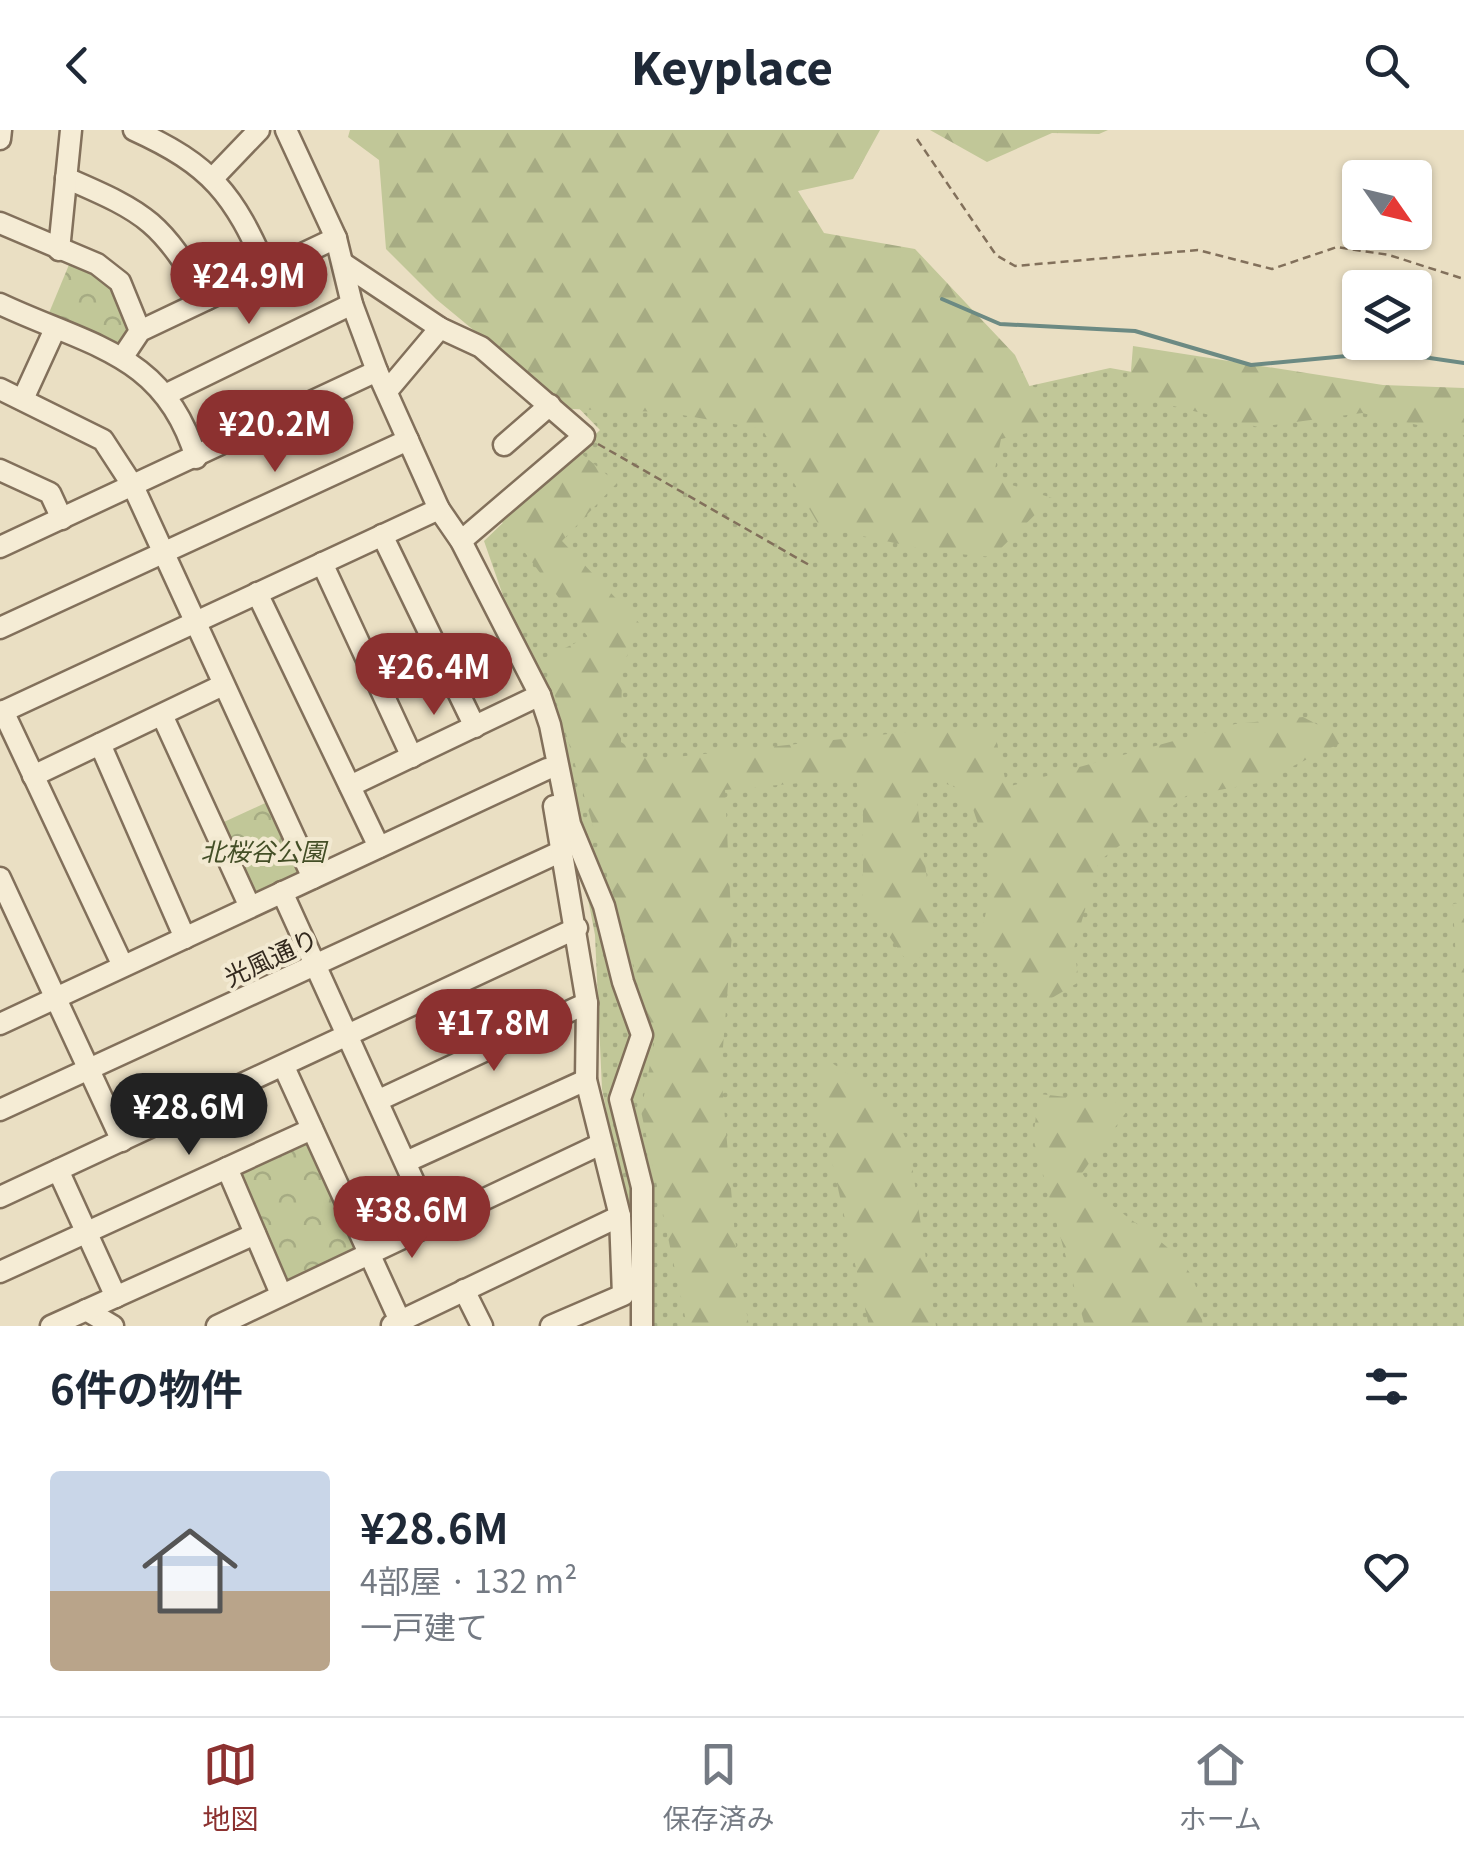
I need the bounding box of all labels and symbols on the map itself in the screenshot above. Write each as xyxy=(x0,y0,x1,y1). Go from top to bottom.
north arrow xyxy=(1342,160,1432,250)
pin: ¥24.9M xyxy=(168,242,330,327)
pin: ¥20.2M xyxy=(194,390,356,475)
pin: ¥26.4M xyxy=(353,633,515,718)
park label: 北桜谷公園 xyxy=(200,832,328,868)
street label: 光風通り xyxy=(217,919,323,994)
pin: ¥17.8M xyxy=(413,989,575,1074)
pin: ¥28.6M xyxy=(108,1073,270,1158)
pin: ¥38.6M xyxy=(331,1176,493,1261)

